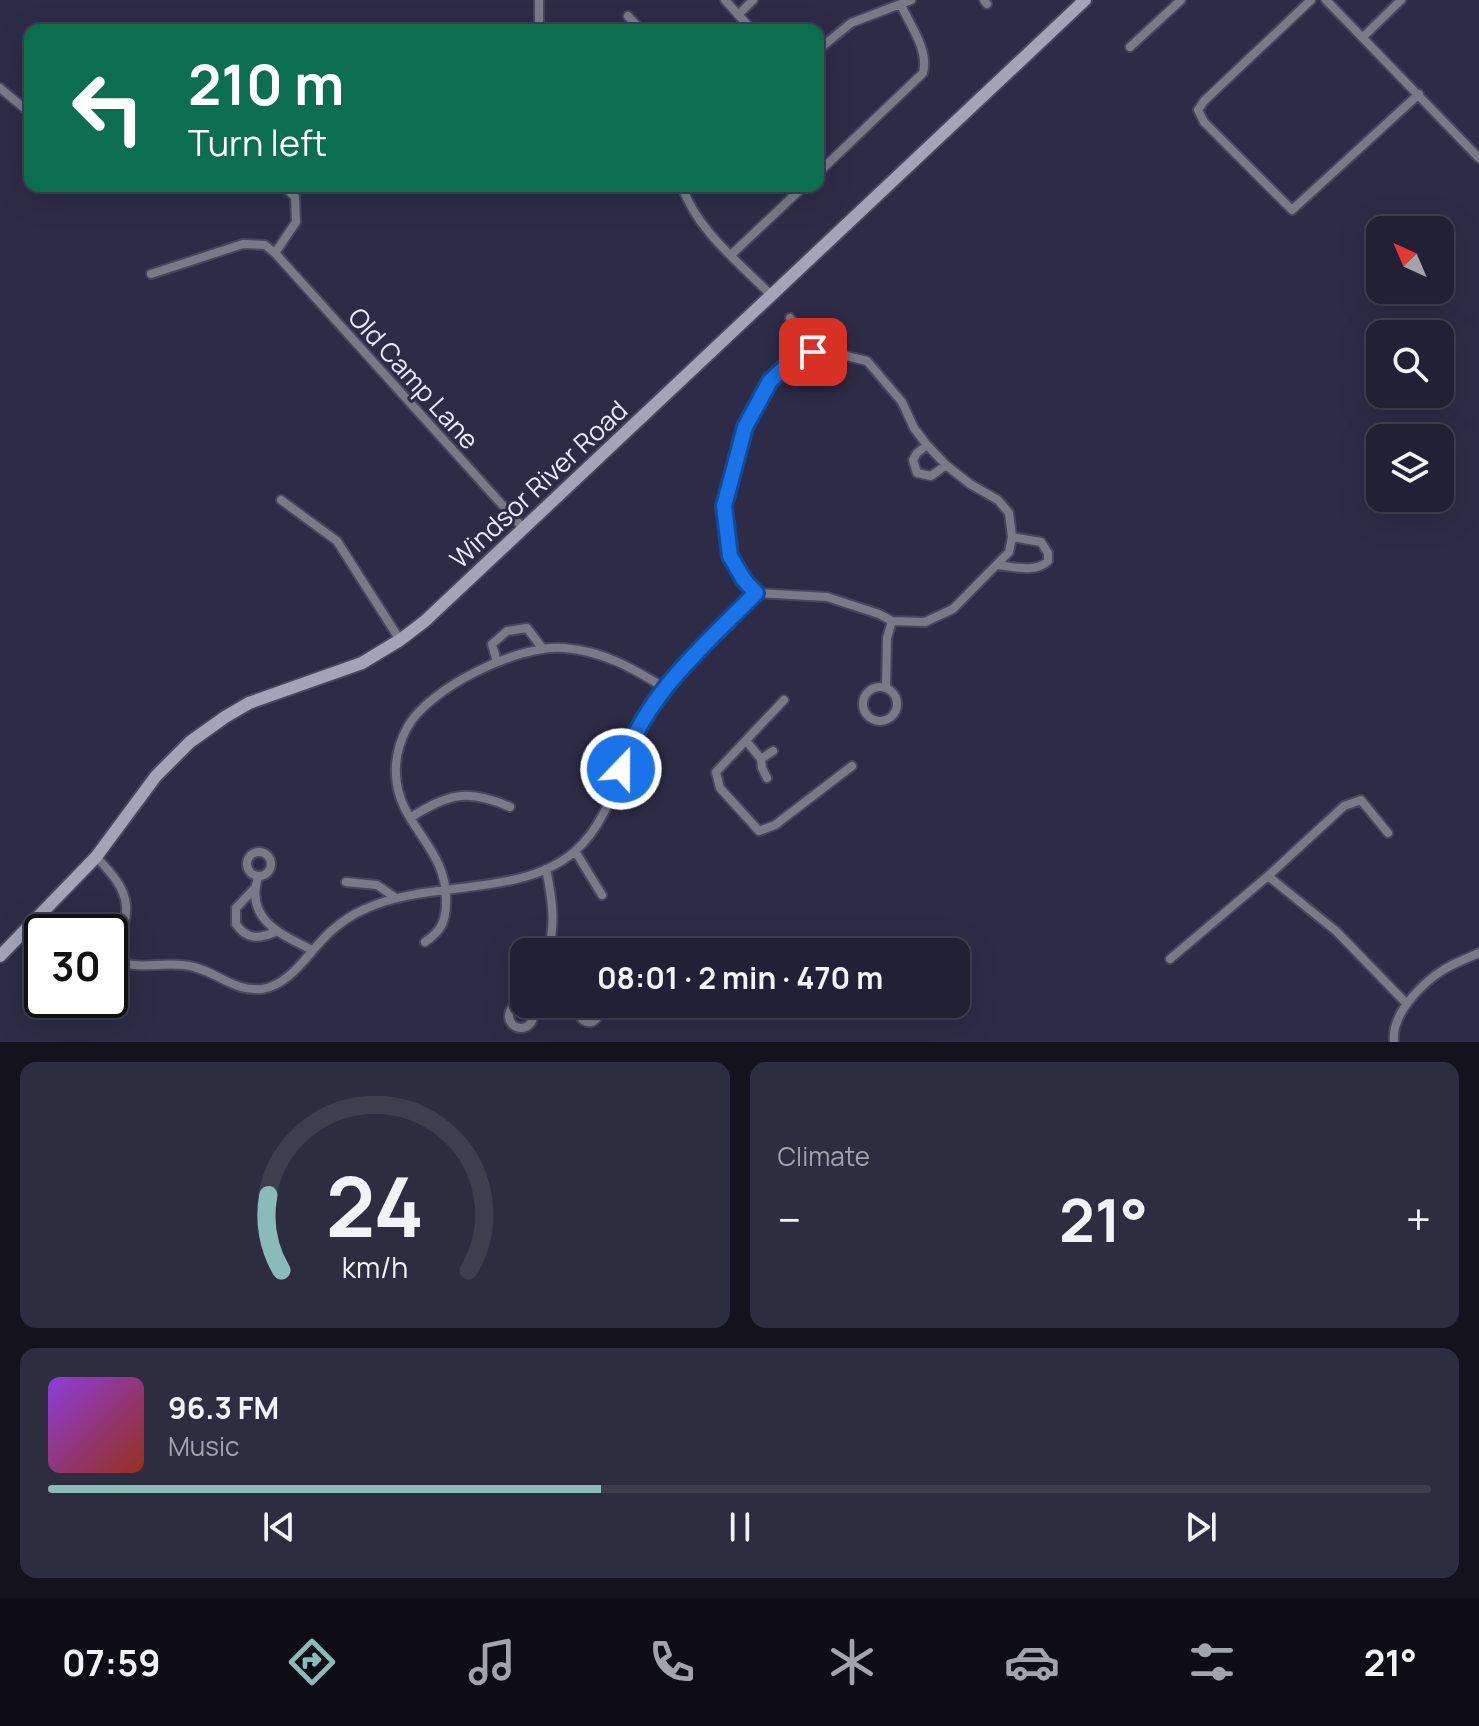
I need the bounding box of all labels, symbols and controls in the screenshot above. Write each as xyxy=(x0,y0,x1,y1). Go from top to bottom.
text: 210 m xyxy=(188,45,344,122)
icon: left xyxy=(56,56,160,160)
text: Turn left xyxy=(188,118,327,167)
north arrow xyxy=(1366,216,1454,304)
map controls xyxy=(1366,216,1454,512)
street label: Old Camp Lane xyxy=(341,299,487,457)
pin xyxy=(779,318,847,386)
button: search xyxy=(1366,320,1454,408)
icon: arrive xyxy=(791,330,835,374)
street label: Windsor River Road xyxy=(441,392,635,576)
button: layers xyxy=(1366,424,1454,512)
position arrow xyxy=(579,727,663,811)
speed limit sign: 30 xyxy=(24,914,128,1018)
text: 08:01 · 2 min · 470 m xyxy=(597,957,883,998)
text: Climate xyxy=(778,1138,870,1174)
text: 24 xyxy=(326,1148,424,1262)
text: 21° xyxy=(1059,1178,1148,1260)
text: − xyxy=(778,1189,801,1249)
text: + xyxy=(1406,1189,1431,1249)
text: km/h xyxy=(342,1248,408,1287)
text: 96.3 FM xyxy=(168,1387,279,1428)
text: Music xyxy=(168,1428,239,1464)
icon: previous xyxy=(257,1505,301,1549)
icon: pause xyxy=(718,1505,762,1549)
icon: next xyxy=(1179,1505,1223,1549)
icon: directions xyxy=(284,1634,340,1690)
icon: music xyxy=(464,1634,520,1690)
icon: phone xyxy=(644,1634,700,1690)
icon: climate xyxy=(824,1634,880,1690)
icon: car xyxy=(1004,1634,1060,1690)
icon: filters xyxy=(1184,1634,1240,1690)
text: 07:59 xyxy=(62,1638,161,1687)
text: 21° xyxy=(1364,1638,1417,1687)

